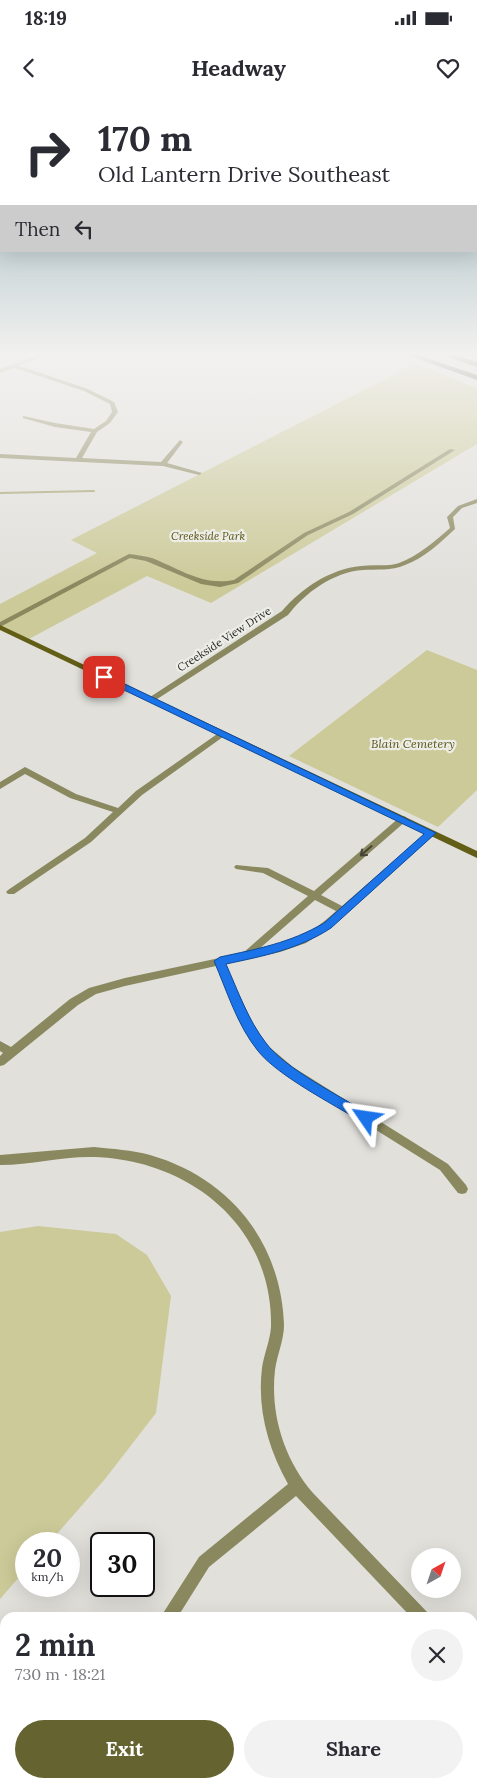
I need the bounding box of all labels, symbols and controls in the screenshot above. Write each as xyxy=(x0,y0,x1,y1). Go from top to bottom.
text: 18:19 xyxy=(25,6,67,30)
icon: back xyxy=(15,54,43,82)
text: Headway xyxy=(191,54,286,82)
icon: heart xyxy=(434,54,462,82)
text: 170 m xyxy=(98,116,192,161)
icon: right xyxy=(15,120,80,185)
text: Old Lantern Drive Southeast xyxy=(98,160,390,188)
icon: left xyxy=(70,215,98,243)
text: Then xyxy=(15,217,60,241)
park label: Creekside Park xyxy=(171,529,245,543)
street label: Creekside View Drive xyxy=(174,603,274,675)
pin xyxy=(83,656,125,698)
icon: arrive xyxy=(90,663,118,691)
park label: Blain Cemetery xyxy=(371,736,455,751)
one-way arrow xyxy=(360,845,373,856)
position arrow xyxy=(339,1091,391,1143)
speed limit sign: 30 xyxy=(90,1532,155,1597)
text: 20 xyxy=(33,1542,62,1574)
north arrow xyxy=(411,1548,461,1598)
map controls xyxy=(411,1548,461,1598)
text: km/h xyxy=(31,1569,64,1584)
text: 2 min xyxy=(15,1626,95,1664)
button: close xyxy=(411,1629,463,1681)
text: 730 m · 18:21 xyxy=(15,1664,105,1684)
button: Exit xyxy=(15,1720,234,1778)
button: Share xyxy=(244,1720,463,1778)

